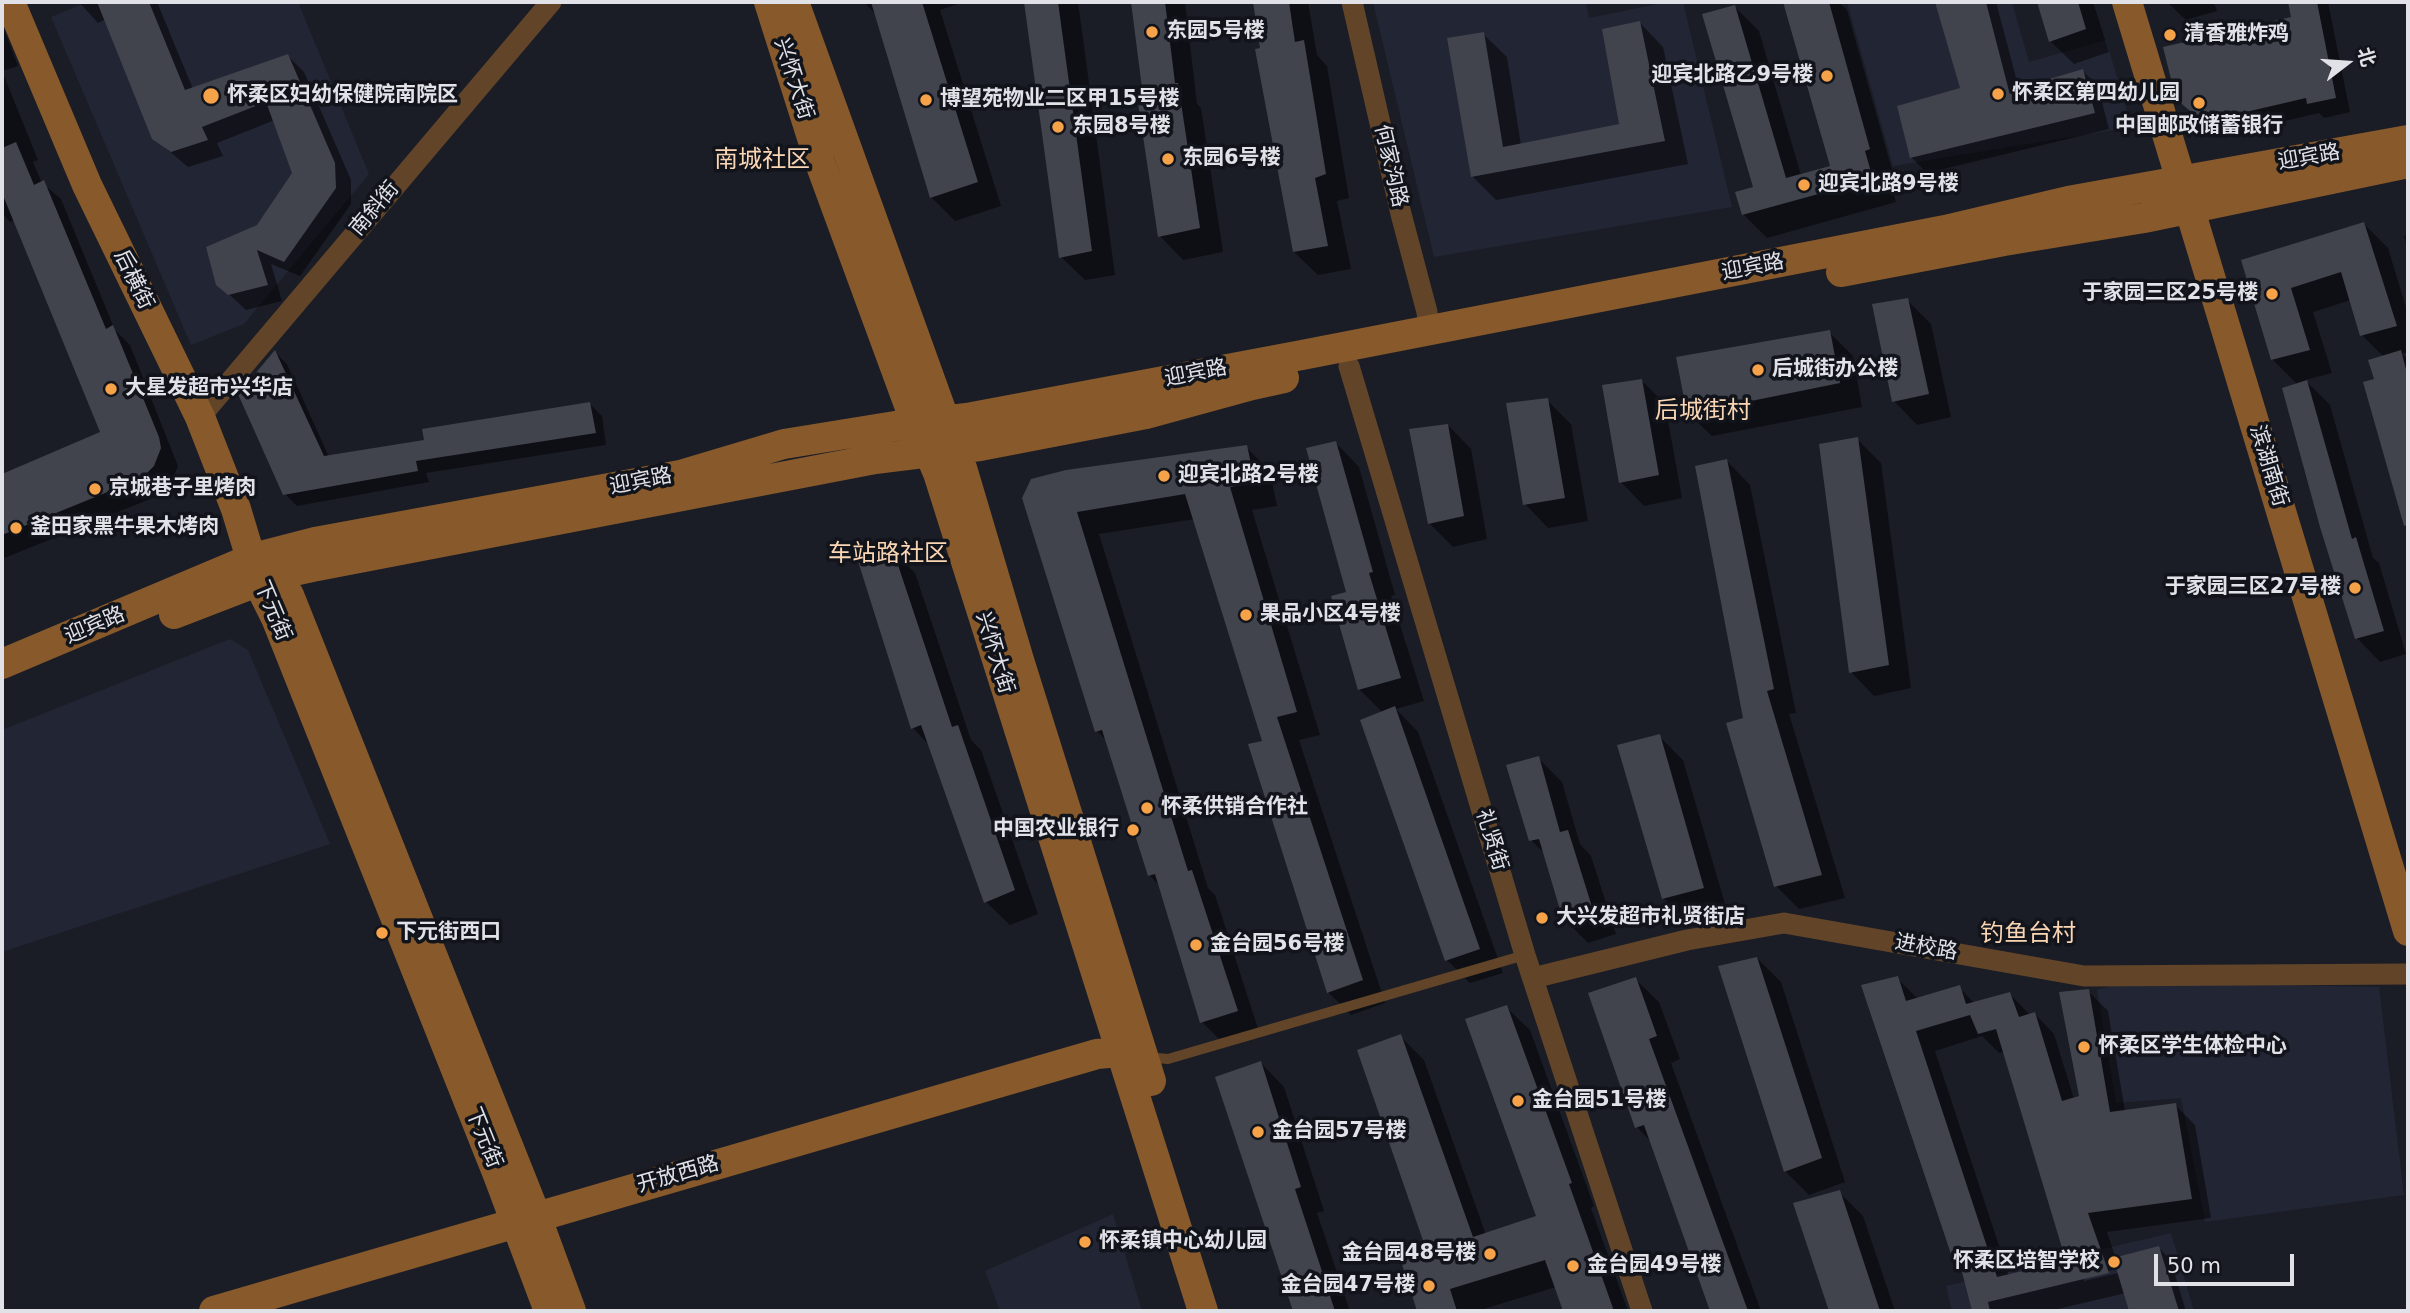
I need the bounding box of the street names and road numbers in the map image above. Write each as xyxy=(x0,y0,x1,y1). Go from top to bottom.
street label: 兴怀大街 xyxy=(768,35,818,123)
street label: 何家沟路 xyxy=(1368,122,1412,210)
street label: 迎宾路 xyxy=(2276,140,2342,176)
street label: 南斜街 xyxy=(345,177,405,241)
street label: 后横街 xyxy=(108,246,158,314)
street label: 迎宾路 xyxy=(1720,250,1786,286)
street label: 迎宾路 xyxy=(1163,356,1229,392)
street label: 滨湖南街 xyxy=(2244,422,2292,510)
street label: 迎宾路 xyxy=(608,464,674,500)
street label: 下元街 xyxy=(248,577,296,645)
street label: 迎宾路 xyxy=(61,602,129,650)
street label: 兴怀大街 xyxy=(970,609,1018,697)
street label: 礼贤街 xyxy=(1470,806,1512,874)
street label: 进校路 xyxy=(1893,930,1959,966)
street label: 下元街 xyxy=(460,1104,506,1172)
street label: 开放西路 xyxy=(634,1151,722,1199)

